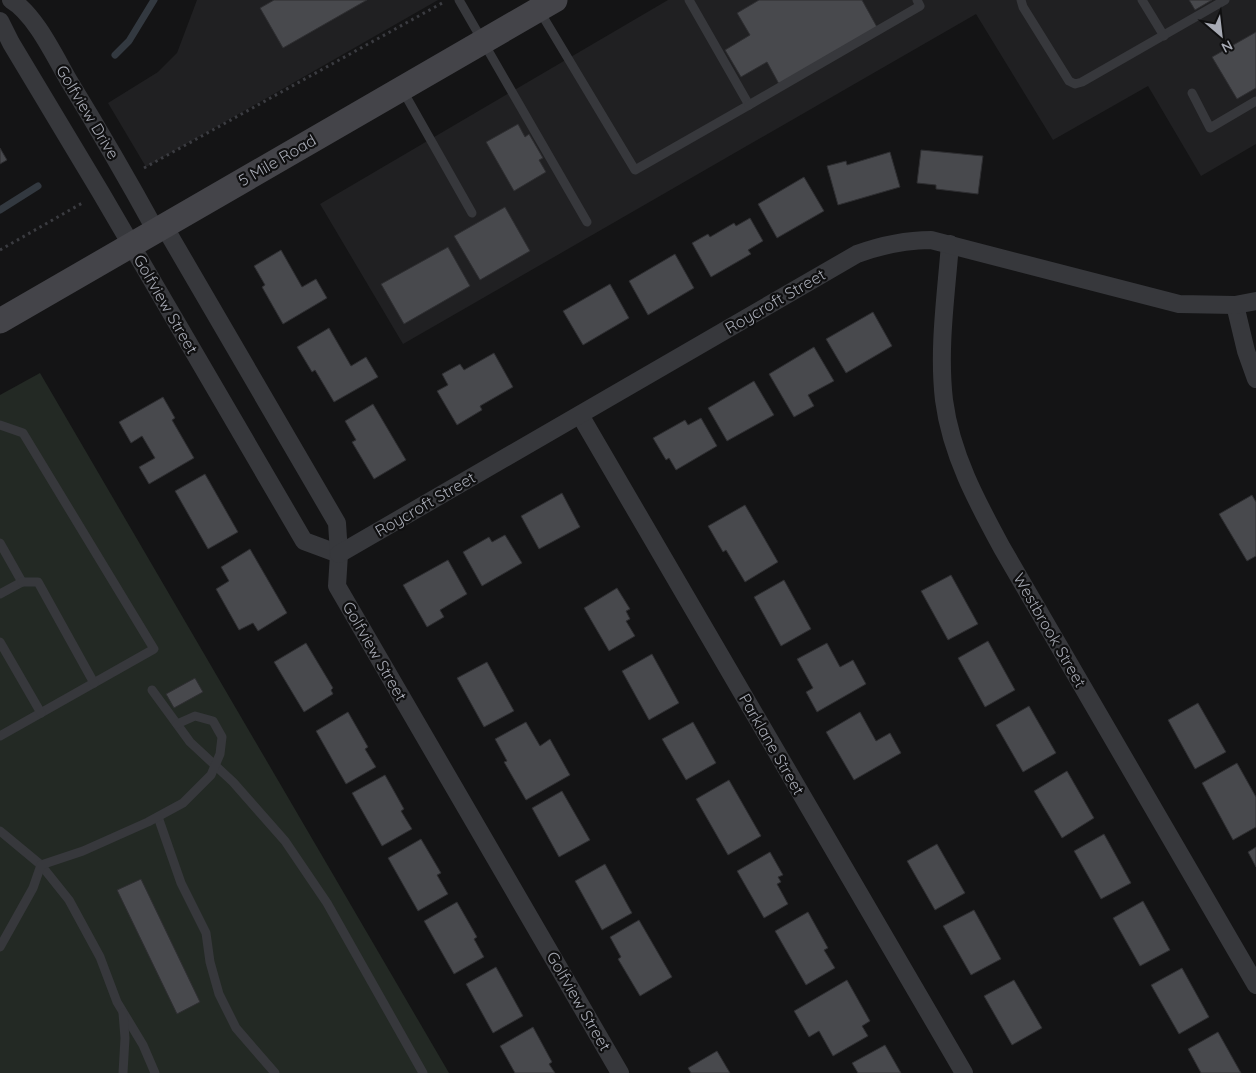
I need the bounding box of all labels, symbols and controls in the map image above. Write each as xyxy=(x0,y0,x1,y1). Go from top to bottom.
north arrow xyxy=(1196,10,1246,60)
text: N xyxy=(1218,36,1236,57)
street label: Golfview Drive xyxy=(52,61,124,163)
street label: 5 Mile Road xyxy=(235,130,319,190)
street label: Golfview Street xyxy=(129,251,203,357)
street label: Roycroft Street xyxy=(721,264,829,338)
street label: Roycroft Street xyxy=(371,467,479,541)
street label: Westbrook Street xyxy=(1009,569,1091,691)
street label: Golfview Street xyxy=(338,598,412,704)
street label: Parklane Street xyxy=(735,690,809,798)
street label: Golfview Street xyxy=(542,948,616,1054)

